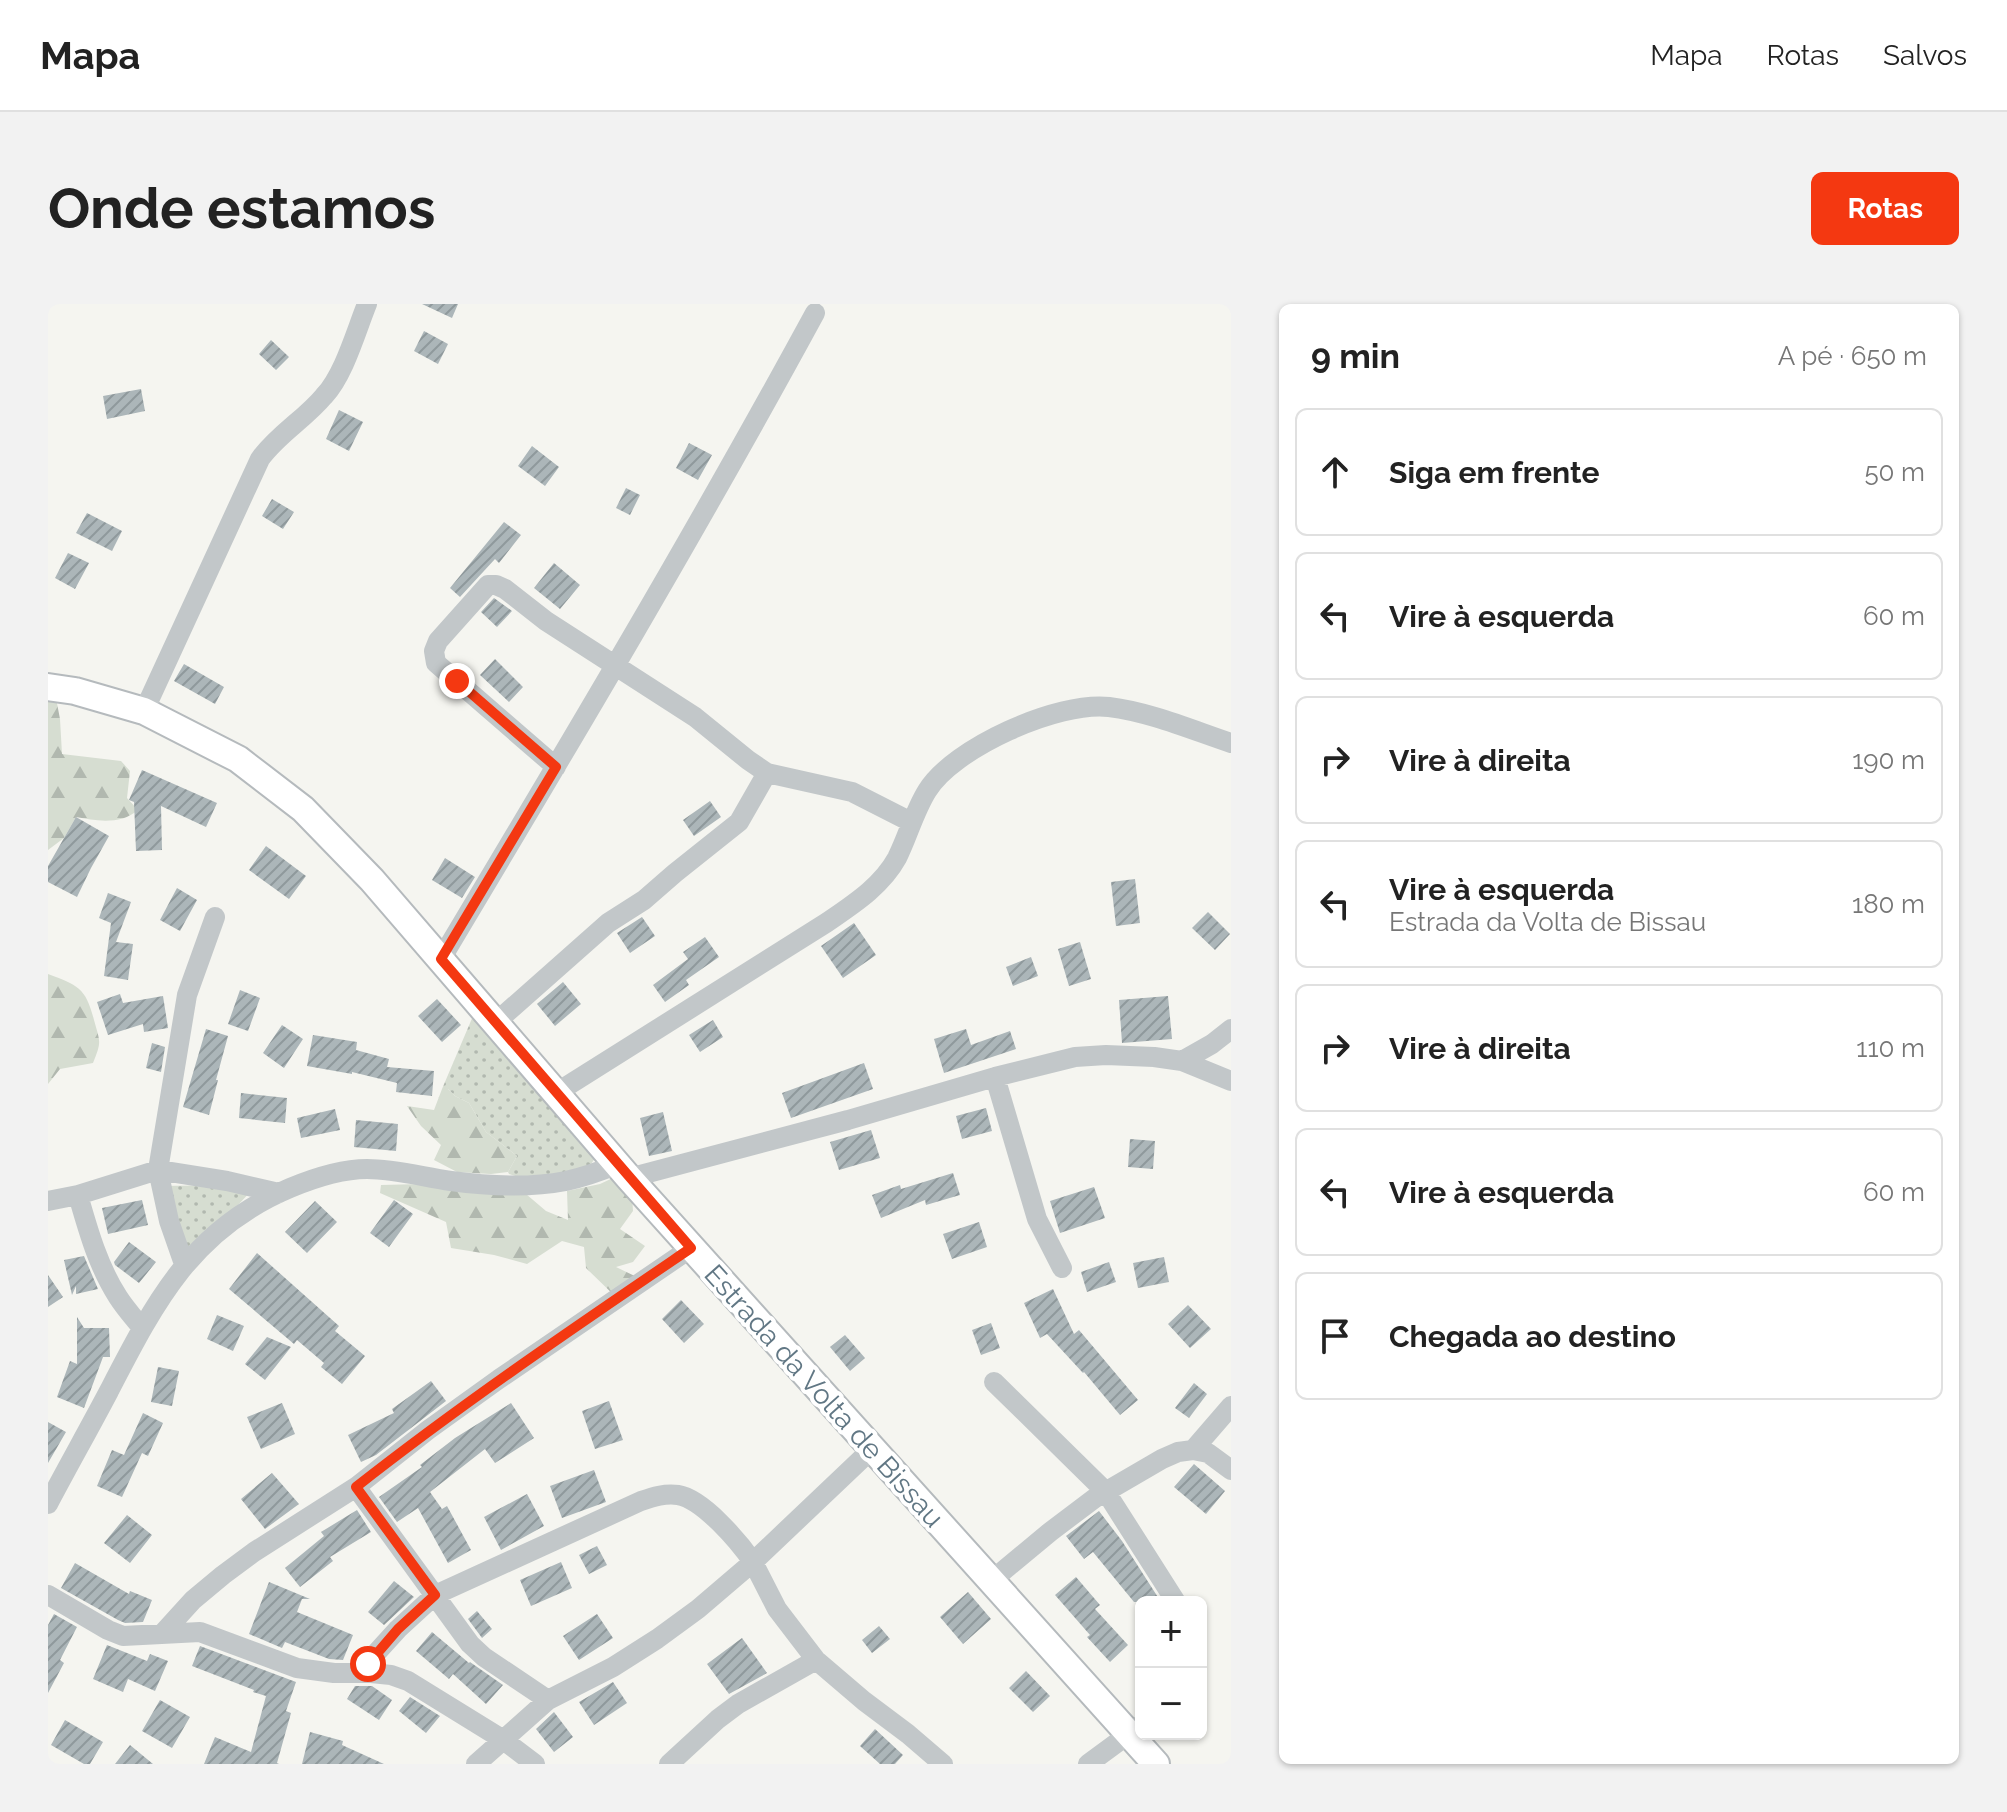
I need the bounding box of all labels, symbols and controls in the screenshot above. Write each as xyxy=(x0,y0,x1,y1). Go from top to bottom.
text: Mapa xyxy=(40,33,140,78)
text: Mapa xyxy=(1650,39,1723,72)
text: Rotas xyxy=(1767,39,1839,72)
text: Salvos xyxy=(1883,39,1967,72)
button: Rotas xyxy=(1811,172,1959,245)
text: Onde estamos xyxy=(48,175,435,241)
text: 9 min xyxy=(1311,336,1400,376)
text: A pé · 650 m xyxy=(1778,341,1927,371)
icon: ahead xyxy=(1313,450,1357,494)
text: Siga em frente xyxy=(1389,455,1599,490)
text: 50 m xyxy=(1864,457,1925,487)
icon: left xyxy=(1313,594,1357,638)
text: Vire à esquerda xyxy=(1389,599,1614,634)
text: 60 m xyxy=(1863,601,1925,631)
route end xyxy=(439,663,475,699)
icon: right xyxy=(1313,738,1357,782)
text: Vire à direita xyxy=(1389,743,1571,778)
text: 190 m xyxy=(1852,745,1925,775)
text: Vire à esquerda xyxy=(1389,872,1614,907)
icon: left xyxy=(1313,882,1357,926)
text: 180 m xyxy=(1852,889,1925,919)
text: Estrada da Volta de Bissau xyxy=(1389,907,1706,937)
icon: right xyxy=(1313,1026,1357,1070)
text: Vire à direita xyxy=(1389,1031,1571,1066)
text: 110 m xyxy=(1856,1033,1925,1063)
icon: left xyxy=(1313,1170,1357,1214)
text: Vire à esquerda xyxy=(1389,1175,1614,1210)
text: 60 m xyxy=(1863,1177,1925,1207)
street label: Estrada da Volta de Bissau xyxy=(697,1258,951,1534)
icon: arrive xyxy=(1313,1314,1357,1358)
text: Chegada ao destino xyxy=(1389,1319,1676,1354)
map controls xyxy=(1135,1596,1207,1740)
button: + xyxy=(1135,1596,1207,1668)
route start xyxy=(350,1646,386,1682)
button: − xyxy=(1135,1668,1207,1740)

